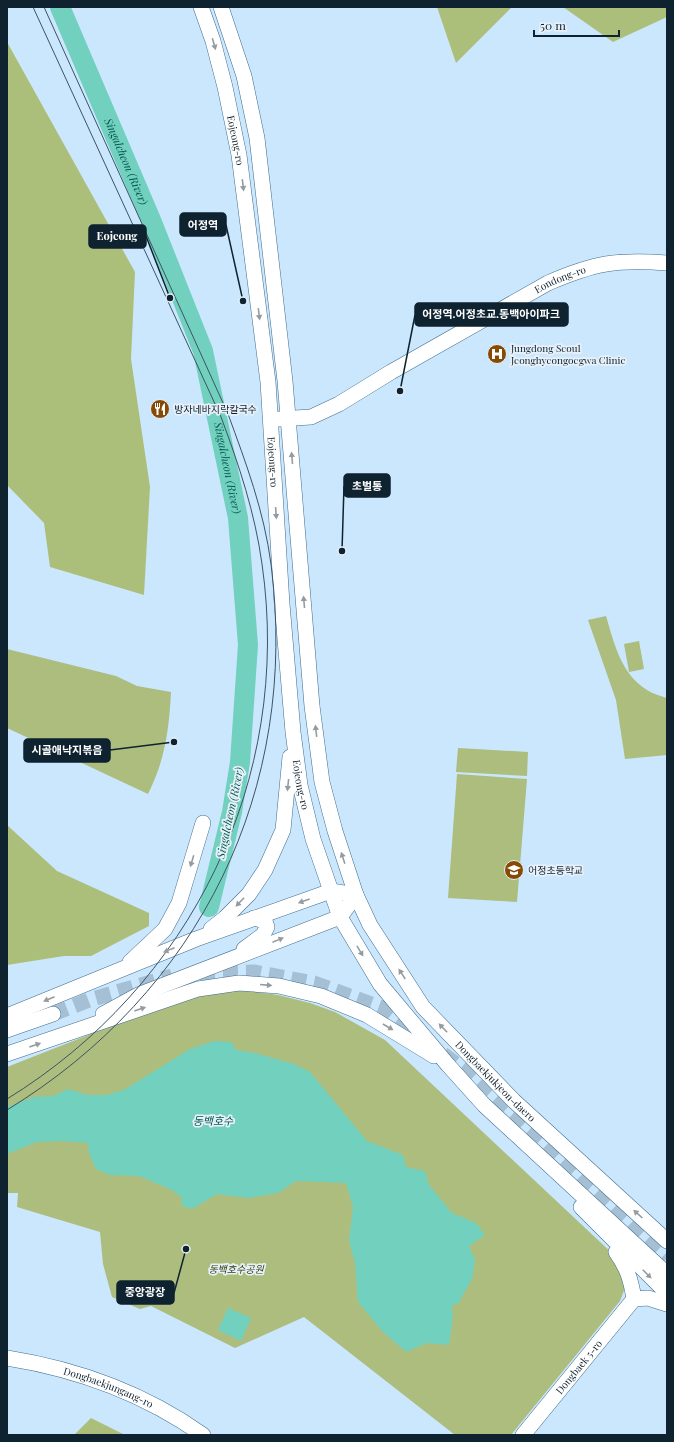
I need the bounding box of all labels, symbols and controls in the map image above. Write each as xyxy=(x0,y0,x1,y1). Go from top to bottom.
scale bar xyxy=(534,12,619,38)
text: 50 m xyxy=(540,17,566,33)
one-way arrow xyxy=(211,38,217,50)
street label: Eojeong-ro xyxy=(224,114,247,167)
water label: Singalcheon (River) xyxy=(101,115,152,207)
one-way arrow xyxy=(240,179,246,191)
callout: 어정역 xyxy=(180,213,226,236)
text: 어정역 xyxy=(188,217,218,232)
callout: Eojeong xyxy=(89,225,146,248)
text: Eojeong xyxy=(97,228,138,243)
street label: Eondong-ro xyxy=(532,262,588,296)
callout: 어정역.어정초교.동백아이파크 xyxy=(415,303,568,326)
text: 어정역.어정초교.동백아이파크 xyxy=(422,306,560,321)
one-way arrow xyxy=(256,308,262,320)
place label: Jungdong Seoul Jeonghyeongoegwa Clinic xyxy=(510,341,625,367)
hospital icon: Jungdong Seoul Jeonghyeongoegwa Clinic xyxy=(486,343,508,365)
restaurant icon: 방자네바지락칼국수 xyxy=(149,398,171,420)
place label: 방자네바지락칼국수 xyxy=(174,402,257,416)
water label: Singalcheon (River) xyxy=(211,420,245,515)
street label: Eojeong-ro xyxy=(264,436,282,488)
one-way arrow xyxy=(288,452,295,464)
callout: 초벌통 xyxy=(344,474,390,497)
text: 초벌통 xyxy=(352,478,382,493)
one-way arrow xyxy=(272,507,279,519)
one-way arrow xyxy=(300,596,307,608)
one-way arrow xyxy=(312,725,319,737)
callout: 시골애낙지볶음 xyxy=(24,739,110,762)
text: 시골애낙지볶음 xyxy=(32,742,102,757)
street label: Eojeong-ro xyxy=(290,759,313,811)
water label: Singalcheon (River) xyxy=(212,766,247,861)
one-way arrow xyxy=(284,779,291,791)
one-way arrow xyxy=(340,851,346,863)
one-way arrow xyxy=(189,855,195,867)
school or university icon: 어정초등학교 xyxy=(503,859,525,881)
place label: 어정초등학교 xyxy=(528,863,583,877)
one-way arrow xyxy=(236,897,245,907)
one-way arrow xyxy=(298,898,310,904)
one-way arrow xyxy=(273,937,285,943)
one-way arrow xyxy=(356,945,363,957)
one-way arrow xyxy=(164,947,175,953)
one-way arrow xyxy=(398,968,405,980)
one-way arrow xyxy=(260,982,272,988)
one-way arrow xyxy=(42,997,54,1003)
one-way arrow xyxy=(135,1005,147,1011)
one-way arrow xyxy=(438,1023,448,1033)
one-way arrow xyxy=(382,1024,394,1031)
street label: Dongbaekjukjeon-daero xyxy=(452,1038,539,1125)
one-way arrow xyxy=(30,1042,42,1048)
water label: 동백호수 xyxy=(193,1113,234,1128)
one-way arrow xyxy=(633,1210,643,1219)
park label: 동백호수공원 xyxy=(208,1262,264,1276)
one-way arrow xyxy=(642,1269,652,1279)
callout: 중앙광장 xyxy=(117,1281,174,1304)
text: 중앙광장 xyxy=(125,1284,165,1299)
street label: Dongbaek 5-ro xyxy=(552,1336,605,1397)
street label: Dongbaekjungang-ro xyxy=(62,1364,156,1411)

